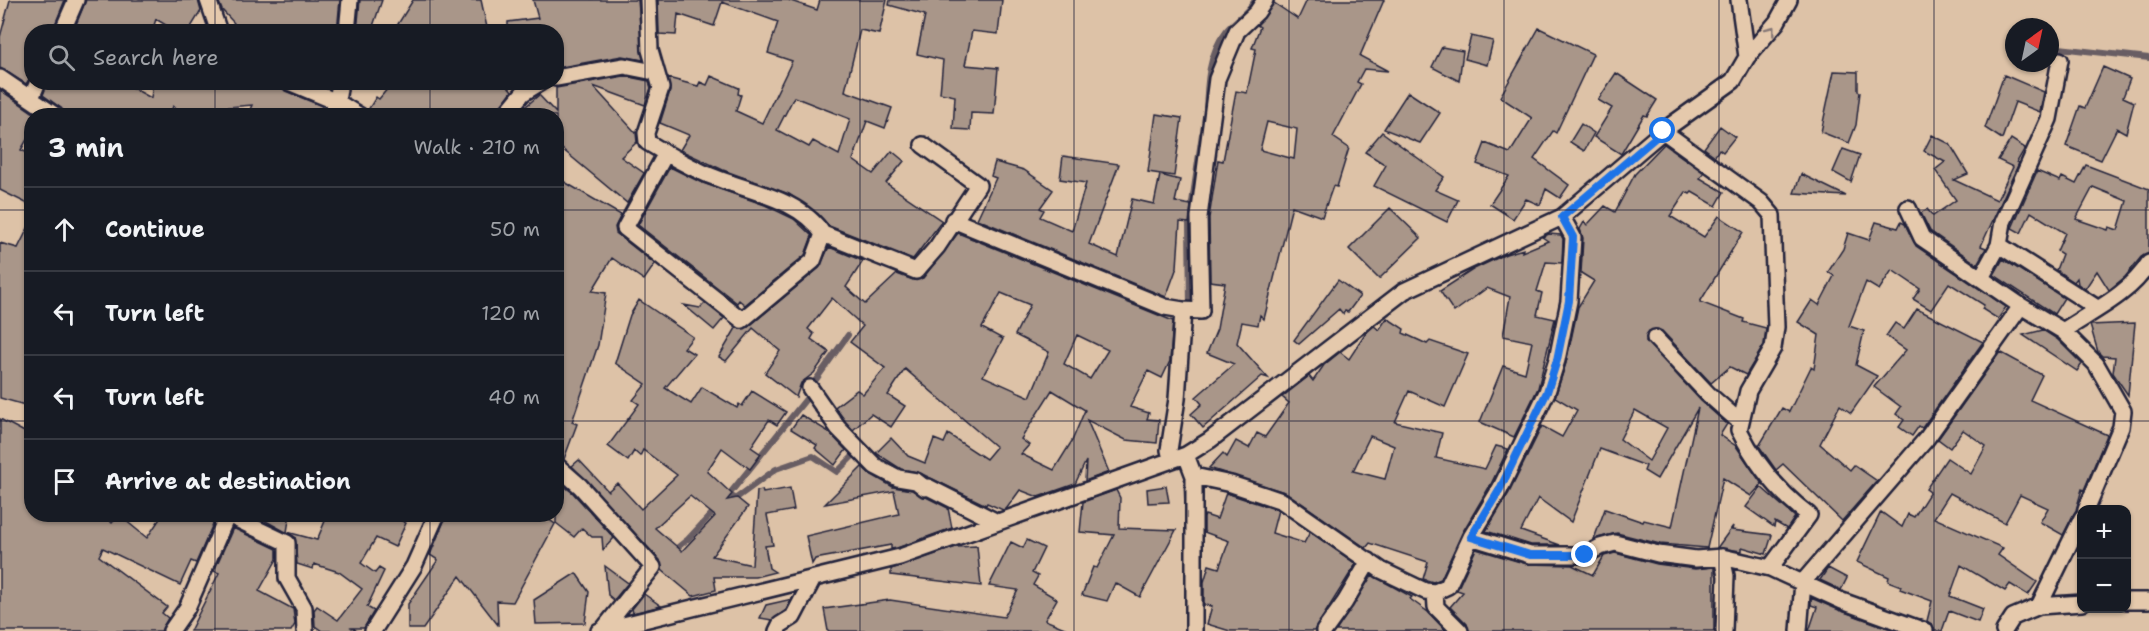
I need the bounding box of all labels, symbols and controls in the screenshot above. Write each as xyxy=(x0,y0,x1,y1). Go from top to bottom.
north arrow xyxy=(2005,18,2059,72)
search box xyxy=(24,24,564,90)
one-way arrow xyxy=(1764,26,1775,37)
icon: search xyxy=(45,41,78,74)
text: Search here xyxy=(93,43,219,72)
route start xyxy=(1649,117,1675,143)
text: 3 min xyxy=(48,130,124,165)
text: Walk · 210 m xyxy=(414,134,540,160)
icon: ahead xyxy=(48,213,81,246)
text: Continue xyxy=(105,215,205,244)
text: 50 m xyxy=(490,216,540,242)
icon: left xyxy=(48,297,81,330)
text: Turn left xyxy=(105,299,204,328)
text: 120 m xyxy=(481,300,540,326)
icon: left xyxy=(48,381,81,414)
text: Turn left xyxy=(105,383,204,412)
text: 40 m xyxy=(488,384,540,410)
icon: arrive xyxy=(48,465,81,498)
text: Arrive at destination xyxy=(105,467,351,496)
map controls xyxy=(2077,505,2131,613)
button: + xyxy=(2077,505,2131,559)
route end xyxy=(1571,541,1597,567)
button: − xyxy=(2077,559,2131,613)

